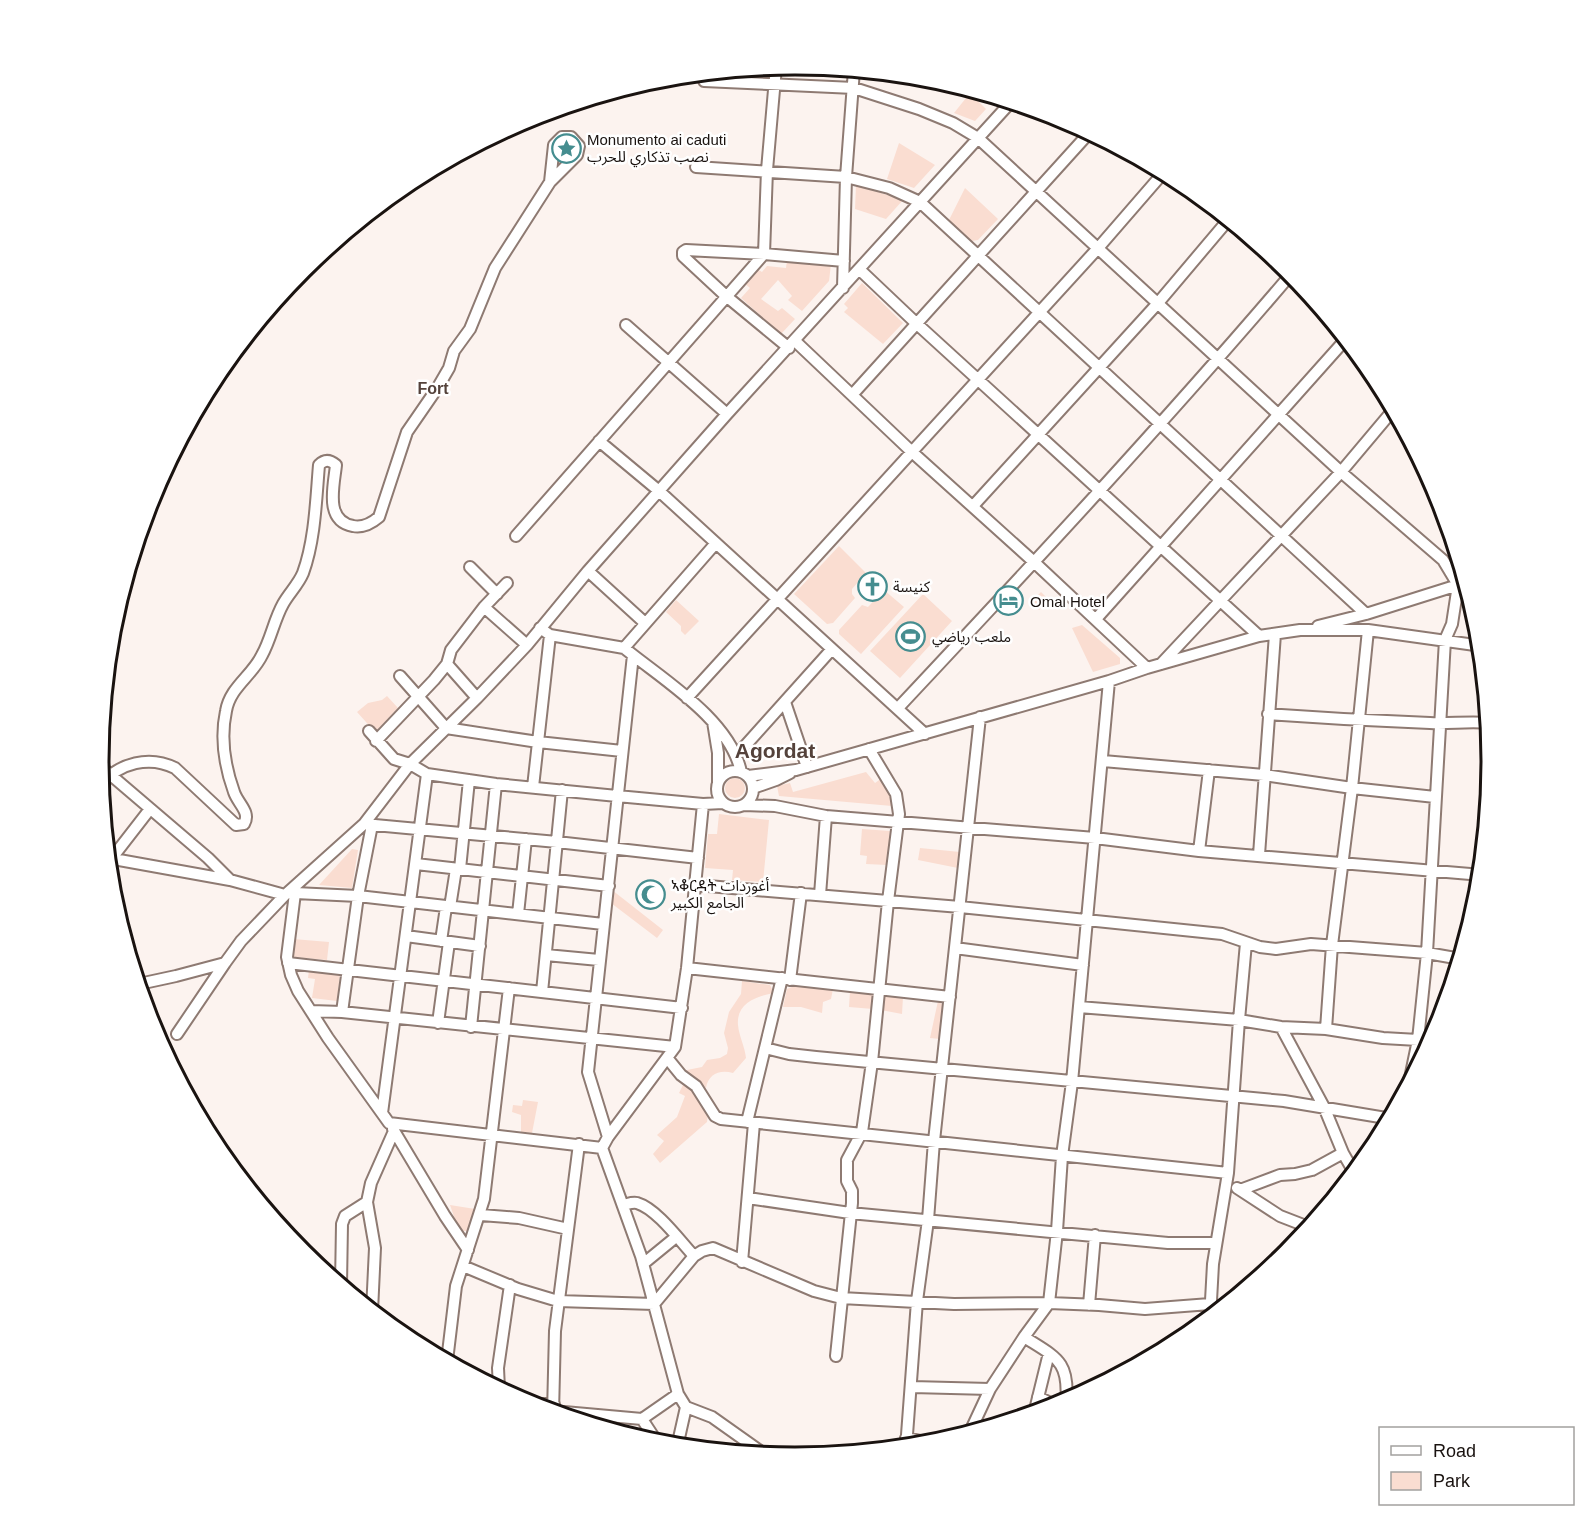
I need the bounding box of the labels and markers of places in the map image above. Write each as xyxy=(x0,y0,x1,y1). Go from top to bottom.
place label: Monumento ai caduti نصب تذكاري للحرب xyxy=(587,131,726,168)
place icon: Monumento ai caduti نصب تذكاري للحرب xyxy=(550,132,582,164)
church icon: كنيسة xyxy=(856,570,888,602)
place label: كنيسة xyxy=(893,578,931,595)
hotel icon: Omal Hotel xyxy=(993,585,1025,617)
place label: Omal Hotel xyxy=(1030,593,1105,610)
sports icon: ملعب رياضي xyxy=(895,620,927,652)
place label: ملعب رياضي xyxy=(932,628,1011,648)
place label: ኣቆርዳት أغوردات الجامع الكبير xyxy=(670,877,770,915)
mosque icon: ኣቆርዳት أغوردات الجامع الكبير xyxy=(634,878,666,910)

